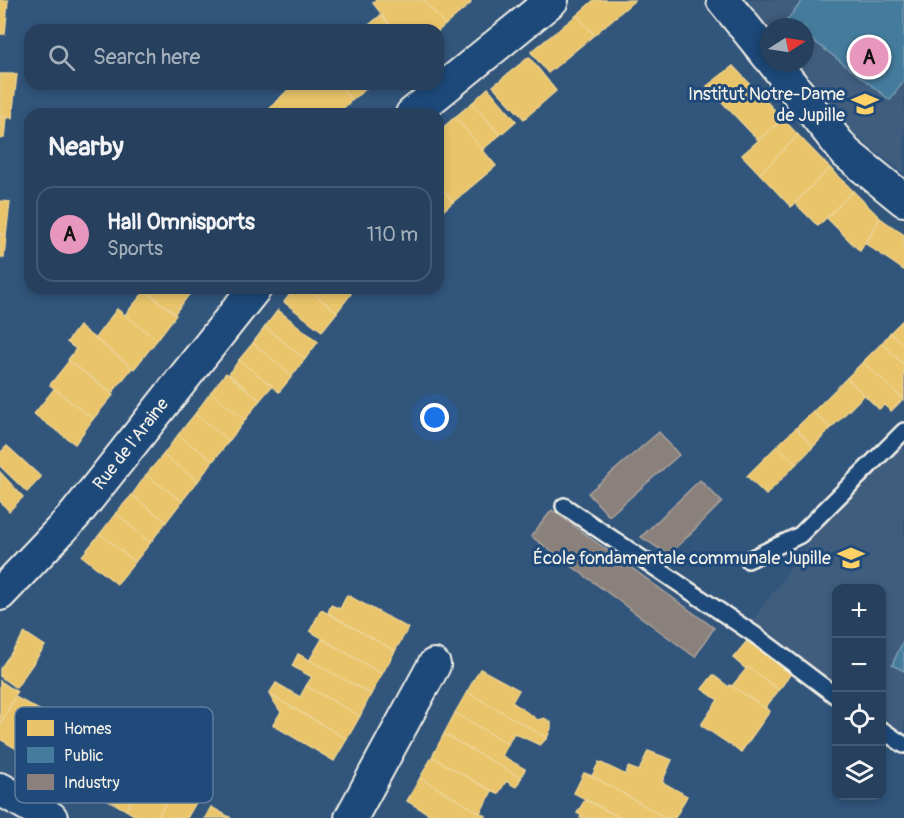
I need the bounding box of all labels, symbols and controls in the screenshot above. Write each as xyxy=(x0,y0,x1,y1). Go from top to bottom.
north arrow xyxy=(760,18,814,72)
search box xyxy=(24,24,444,90)
pin: A xyxy=(850,34,888,80)
icon: search xyxy=(45,41,78,74)
text: Search here xyxy=(93,43,200,71)
place label: Institut Notre-Dame de Jupille xyxy=(688,83,845,127)
school or university icon: Institut Notre-Dame de Jupille xyxy=(850,89,880,119)
text: Nearby xyxy=(48,131,124,163)
text: Hall Omnisports xyxy=(107,208,255,236)
text: A xyxy=(63,222,76,247)
text: 110 m xyxy=(367,222,418,247)
text: Sports xyxy=(107,236,163,261)
street label: Rue de l'Araine xyxy=(88,393,174,495)
your location xyxy=(420,403,449,432)
school or university icon: École fondamentale communale Jupille xyxy=(836,543,866,573)
place label: École fondamentale communale Jupille xyxy=(533,547,831,570)
map controls xyxy=(832,584,886,800)
button: + xyxy=(832,584,886,638)
button: − xyxy=(832,638,886,692)
button: locate xyxy=(832,692,886,746)
legend xyxy=(15,707,213,803)
text: Homes xyxy=(64,719,112,739)
text: Public xyxy=(64,746,104,766)
button: layers xyxy=(832,746,886,800)
text: Industry xyxy=(64,773,120,793)

